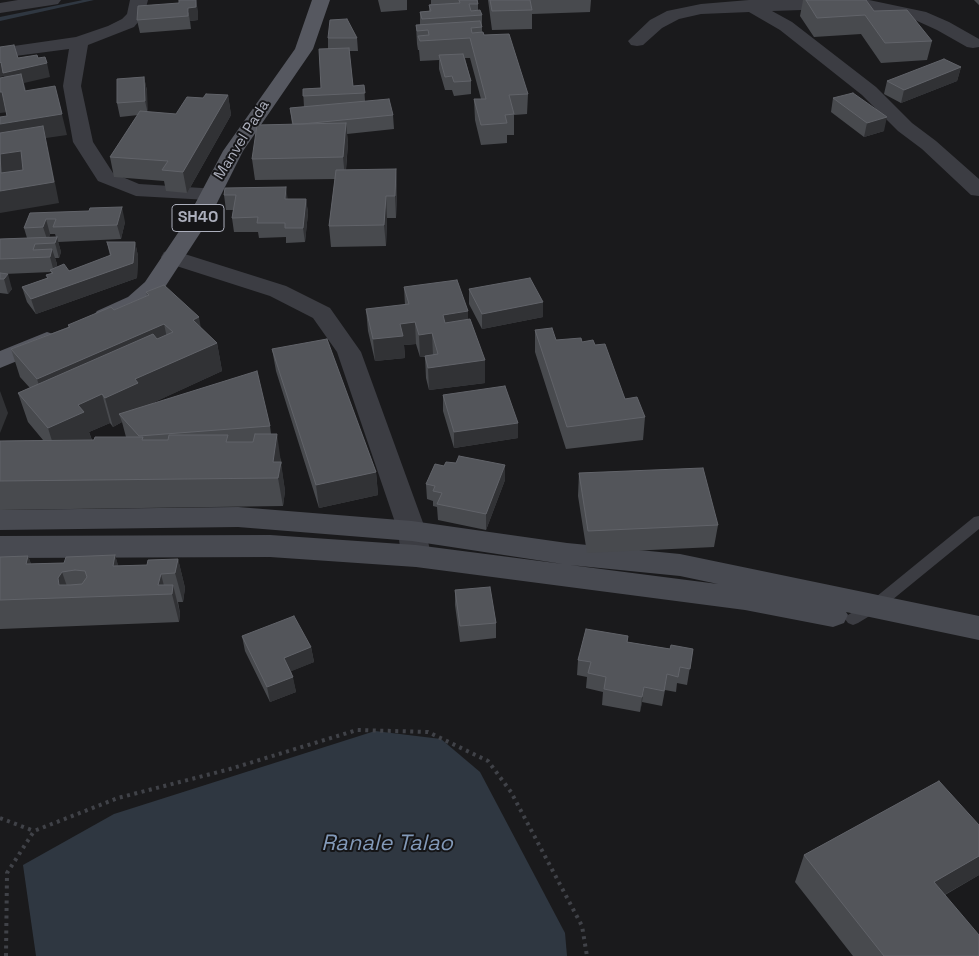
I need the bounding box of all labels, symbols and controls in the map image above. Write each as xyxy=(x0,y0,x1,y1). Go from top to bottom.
street label: Manvel Pada xyxy=(210,97,274,183)
road number: SH40 xyxy=(172,204,224,232)
water label: Ranale Talao xyxy=(321,831,453,857)

